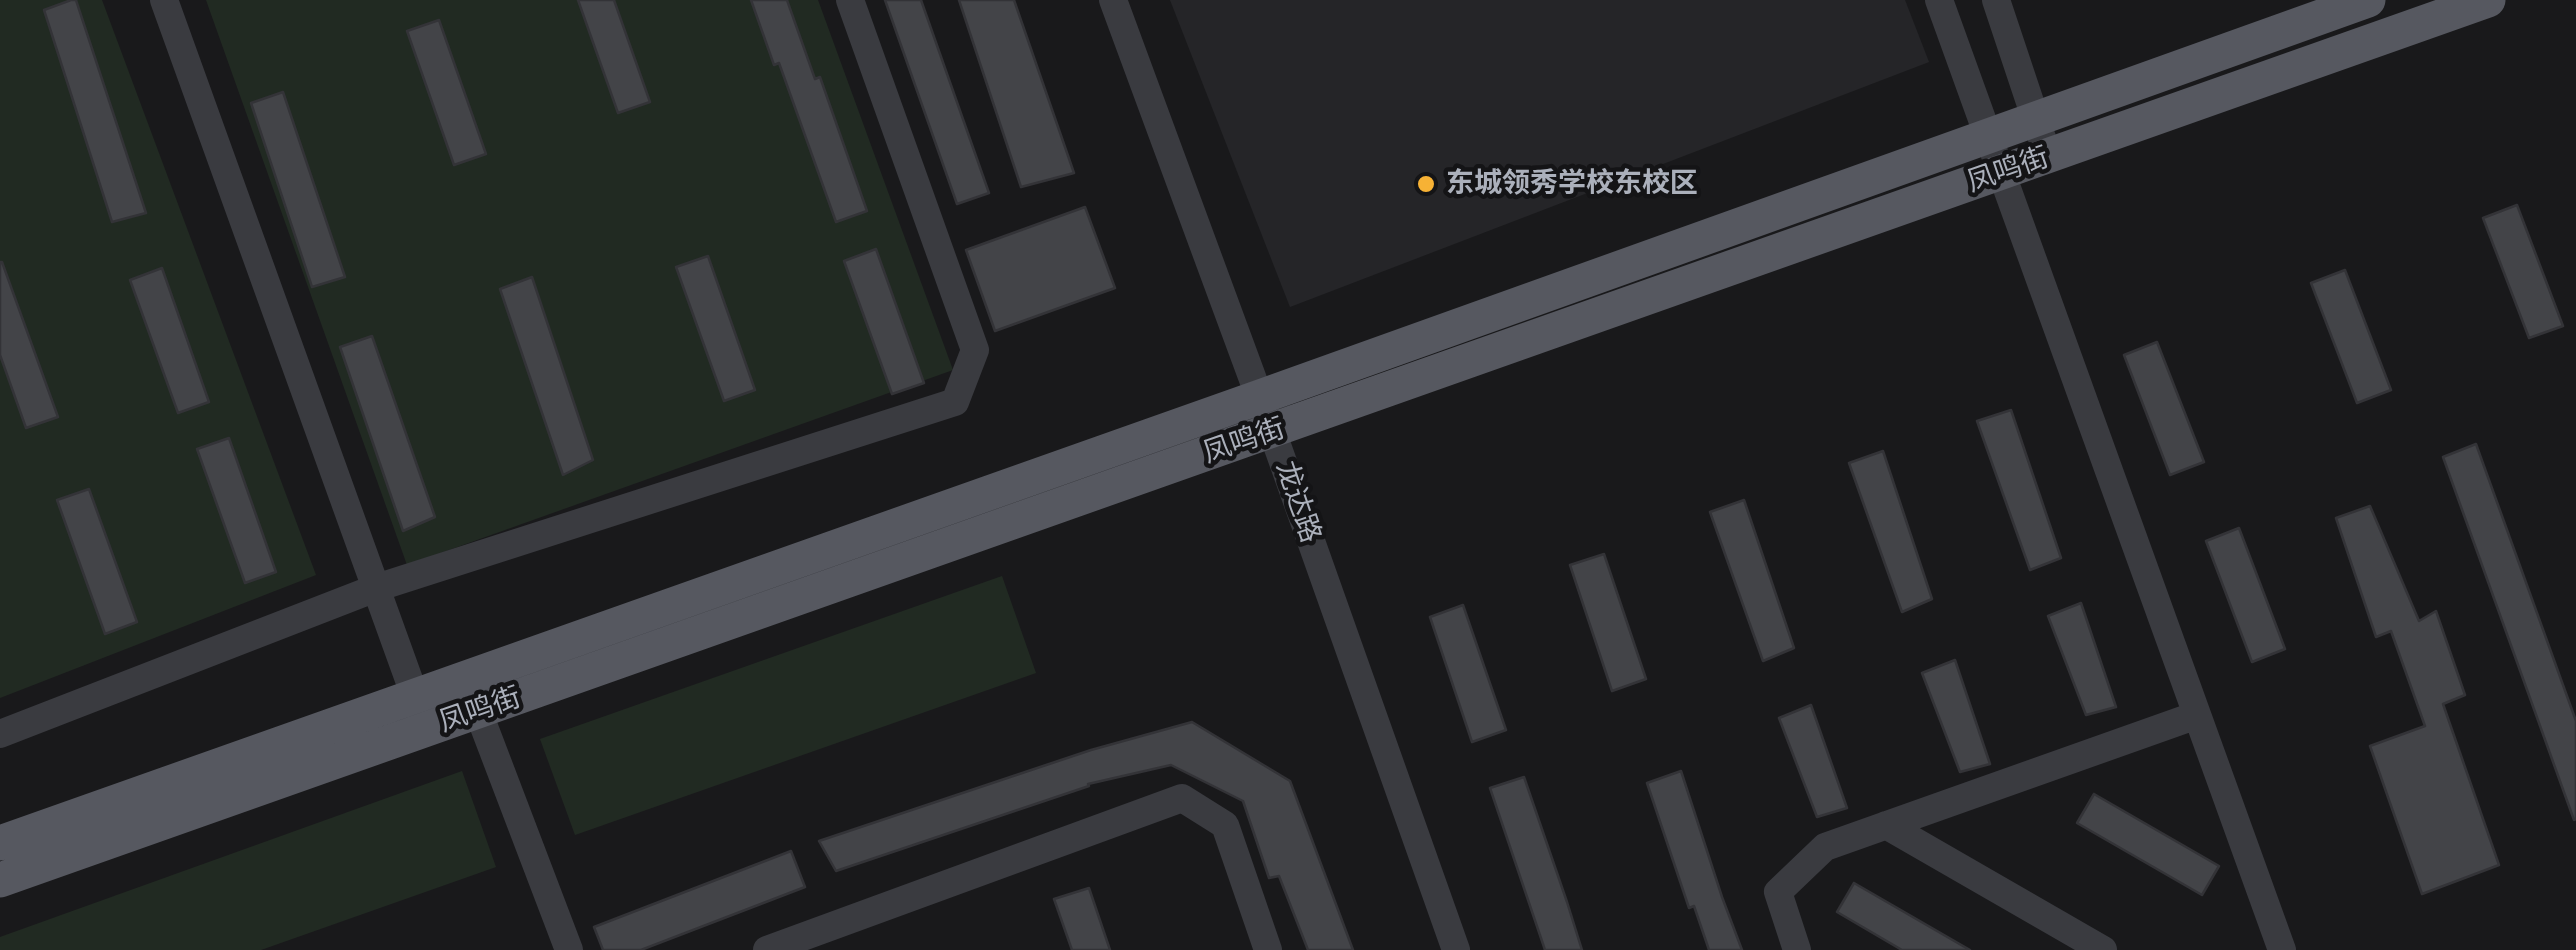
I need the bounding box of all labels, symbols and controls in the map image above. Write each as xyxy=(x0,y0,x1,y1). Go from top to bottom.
street label: 凤鸣街 xyxy=(1963,140,2053,200)
place label: 东城领秀学校东校区 xyxy=(1446,167,1698,201)
marker: 东城领秀学校东校区 xyxy=(1415,173,1437,195)
street label: 凤鸣街 xyxy=(1199,411,1289,471)
street label: 龙达路 xyxy=(1268,457,1328,547)
street label: 凤鸣街 xyxy=(435,680,525,740)

